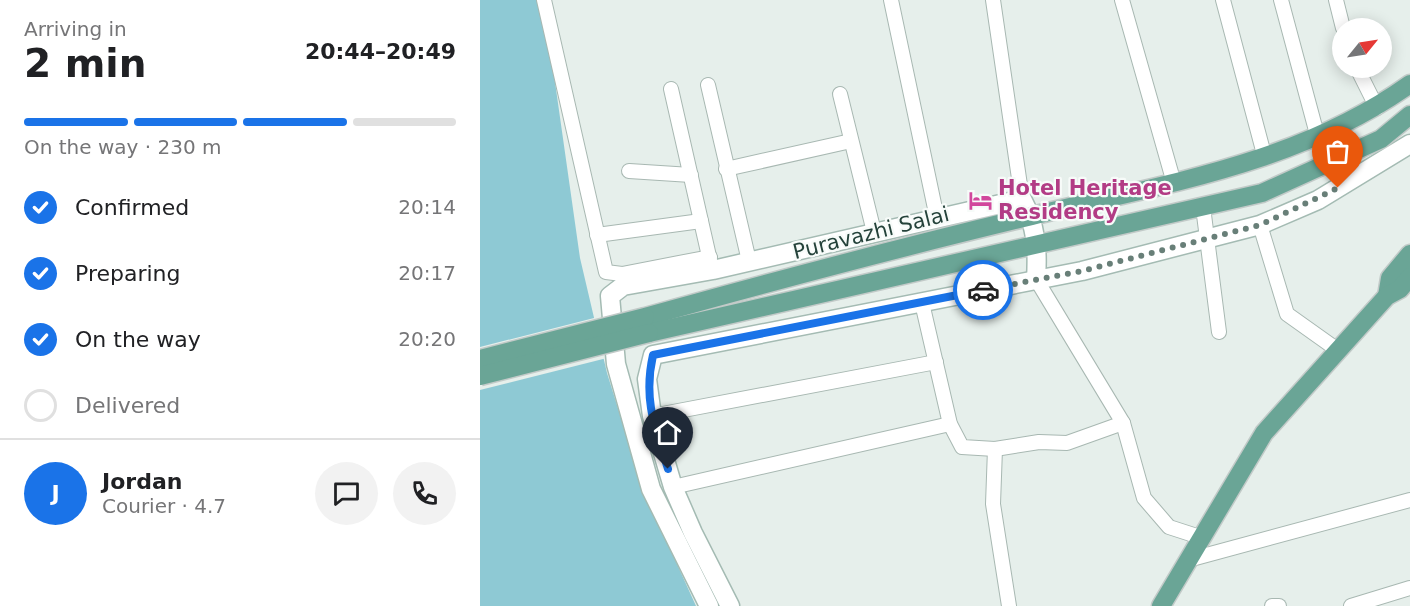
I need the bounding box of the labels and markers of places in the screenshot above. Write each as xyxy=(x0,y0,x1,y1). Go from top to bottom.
pin xyxy=(1312,126,1363,188)
place label: Hotel Heritage Residency xyxy=(998,176,1172,224)
hotel icon: Hotel Heritage Residency xyxy=(967,187,993,213)
pin xyxy=(642,407,693,469)

